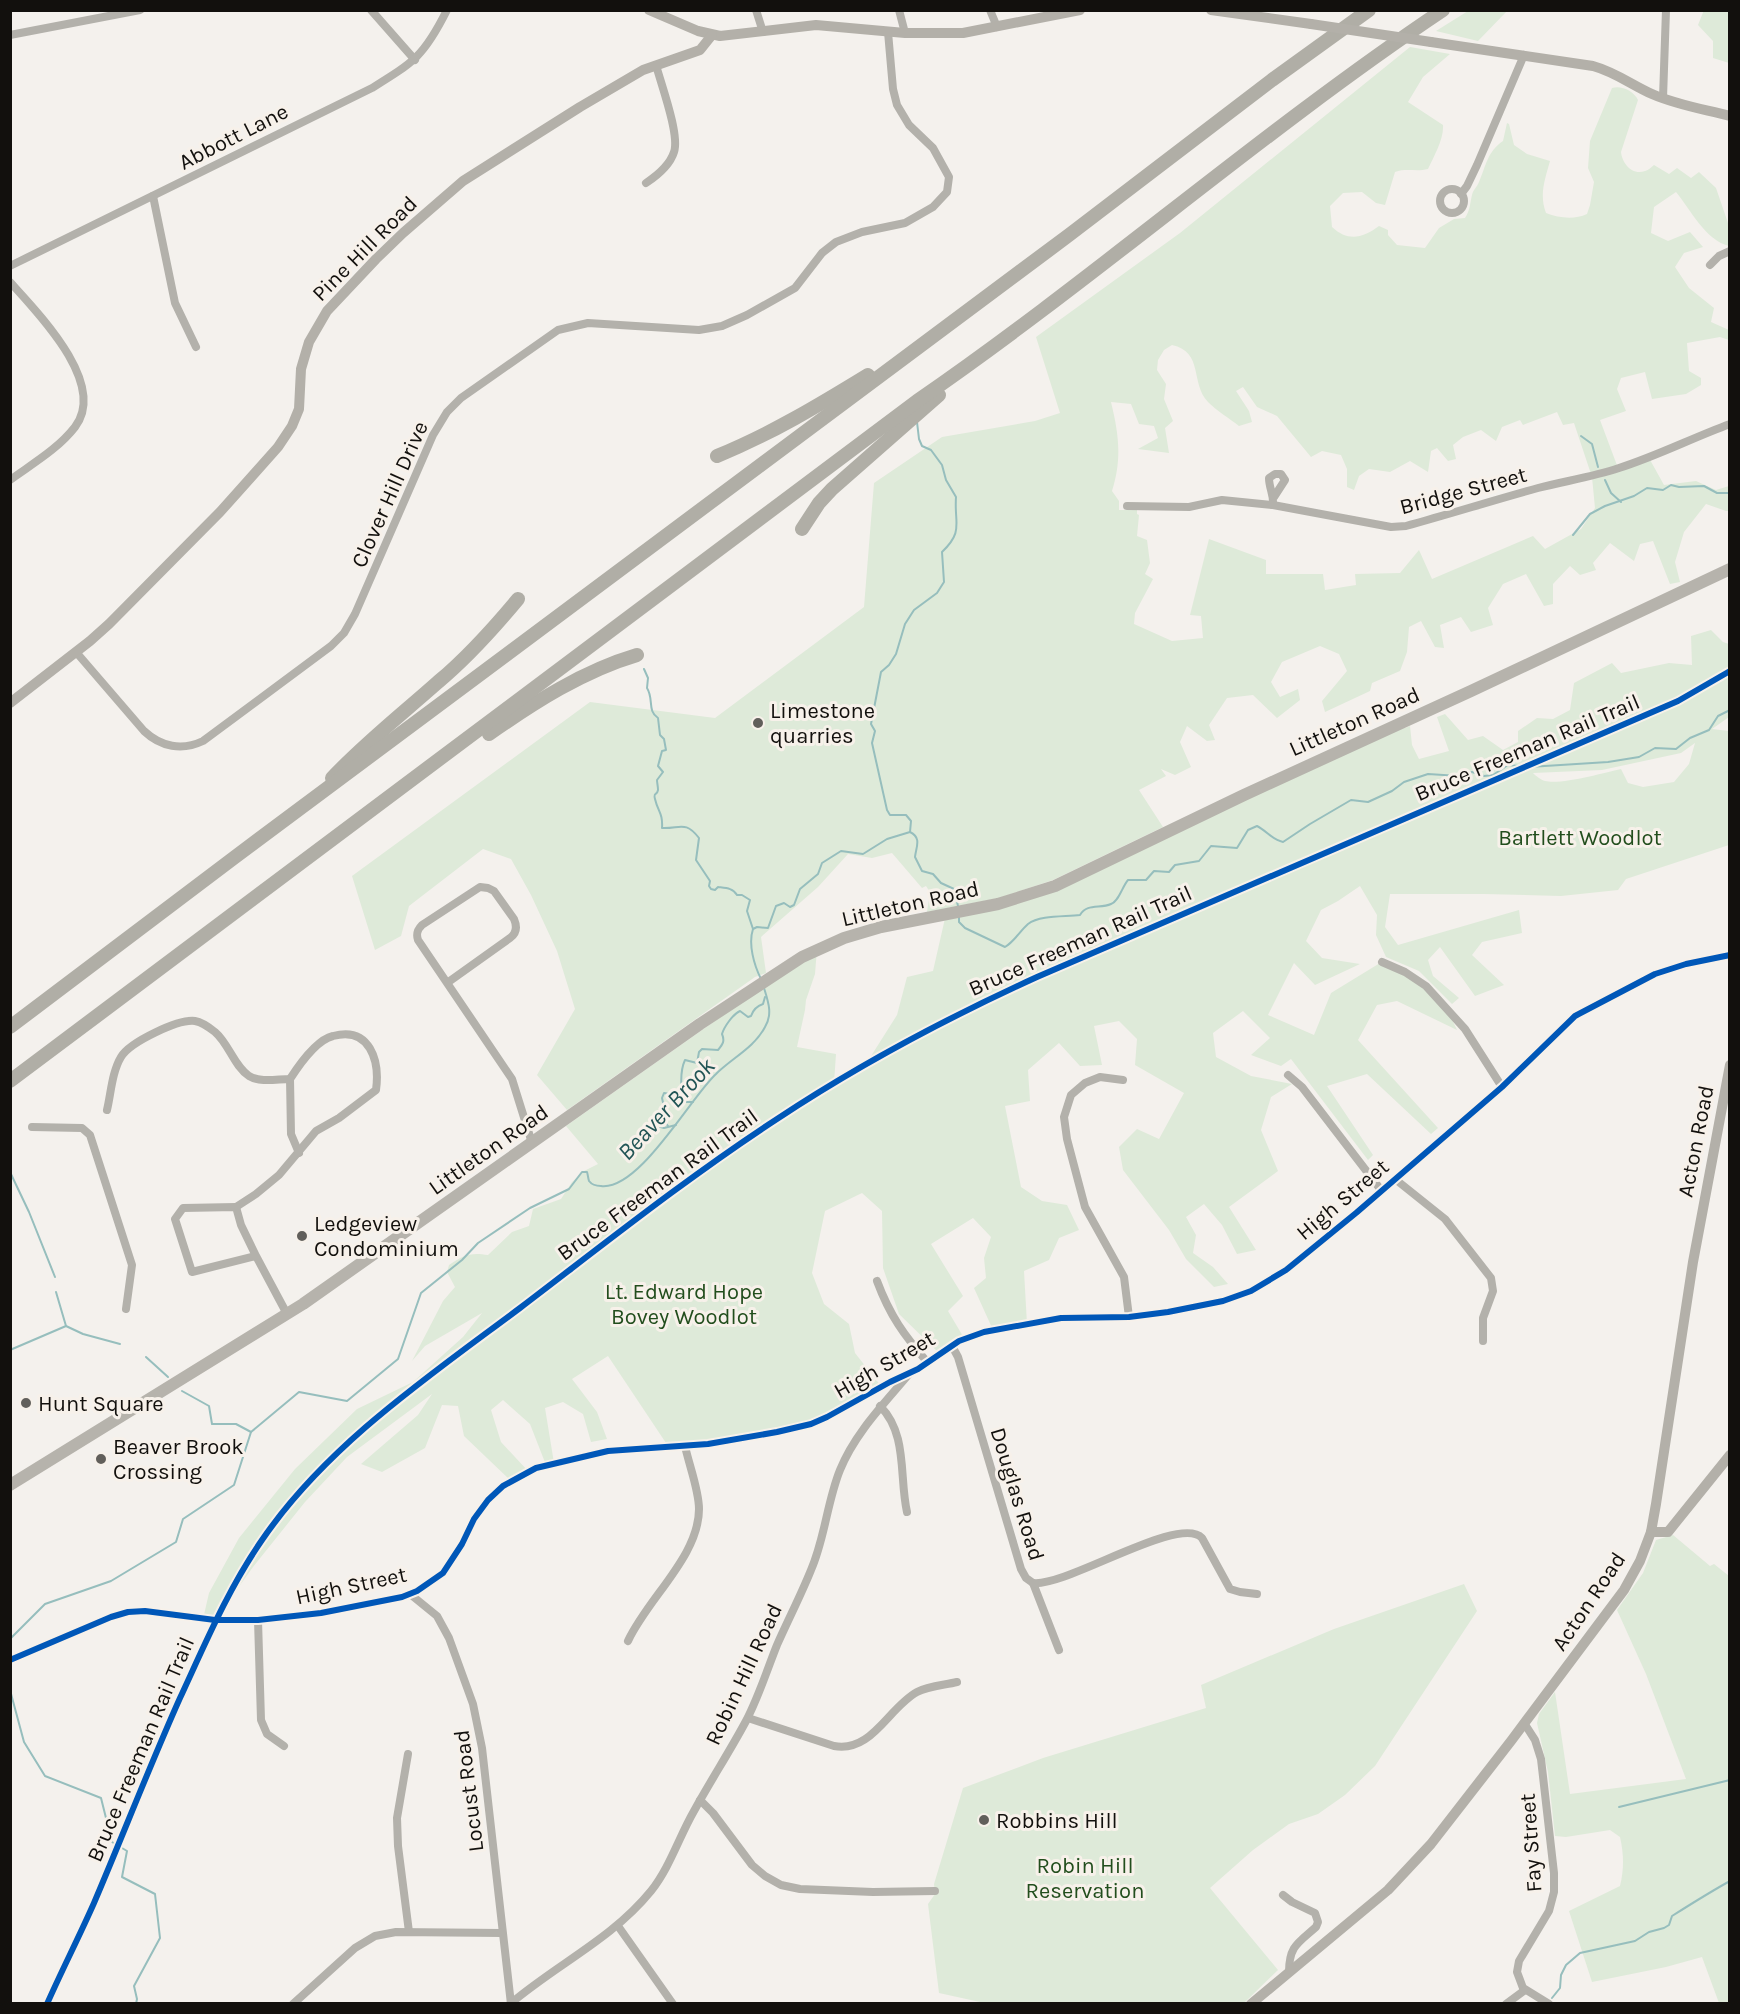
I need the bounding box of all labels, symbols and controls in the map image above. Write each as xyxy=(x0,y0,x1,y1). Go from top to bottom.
street label: Abbott Lane xyxy=(174,98,293,176)
street label: Pine Hill Road xyxy=(307,191,423,307)
street label: Clover Hill Drive xyxy=(346,417,434,572)
street label: Bridge Street xyxy=(1397,462,1530,520)
street label: Littleton Road xyxy=(1285,682,1424,762)
street label: Bruce Freeman Rail Trail xyxy=(1411,689,1644,807)
place label: Limestone quarries xyxy=(770,698,875,749)
marker: Limestone quarries xyxy=(751,716,765,730)
park label: Bartlett Woodlot xyxy=(1498,825,1662,851)
street label: Littleton Road xyxy=(839,876,981,932)
street label: Bruce Freeman Rail Trail xyxy=(965,880,1196,1002)
water label: Beaver Brook xyxy=(612,1052,721,1166)
street label: Acton Road xyxy=(1672,1083,1720,1199)
street label: Littleton Road xyxy=(424,1099,553,1201)
street label: Bruce Freeman Rail Trail xyxy=(552,1103,763,1266)
street label: High Street xyxy=(1291,1154,1394,1246)
place label: Ledgeview Condominium xyxy=(314,1211,459,1262)
marker: Ledgeview Condominium xyxy=(295,1229,309,1243)
park label: Lt. Edward Hope Bovey Woodlot xyxy=(605,1279,763,1330)
street label: High Street xyxy=(829,1325,940,1404)
place label: Hunt Square xyxy=(38,1391,164,1417)
marker: Hunt Square xyxy=(19,1396,33,1410)
street label: Douglas Road xyxy=(984,1425,1050,1564)
place label: Beaver Brook Crossing xyxy=(113,1434,244,1485)
marker: Beaver Brook Crossing xyxy=(94,1452,108,1466)
street label: Acton Road xyxy=(1546,1547,1631,1656)
street label: High Street xyxy=(293,1562,409,1610)
street label: Robin Hill Road xyxy=(700,1600,788,1749)
street label: Bruce Freeman Rail Trail xyxy=(82,1633,200,1866)
street label: Locust Road xyxy=(449,1728,489,1853)
street label: Fay Street xyxy=(1515,1793,1547,1893)
place label: Robbins Hill xyxy=(996,1808,1118,1834)
marker: Robbins Hill xyxy=(977,1813,991,1827)
park label: Robin Hill Reservation xyxy=(1026,1853,1144,1904)

